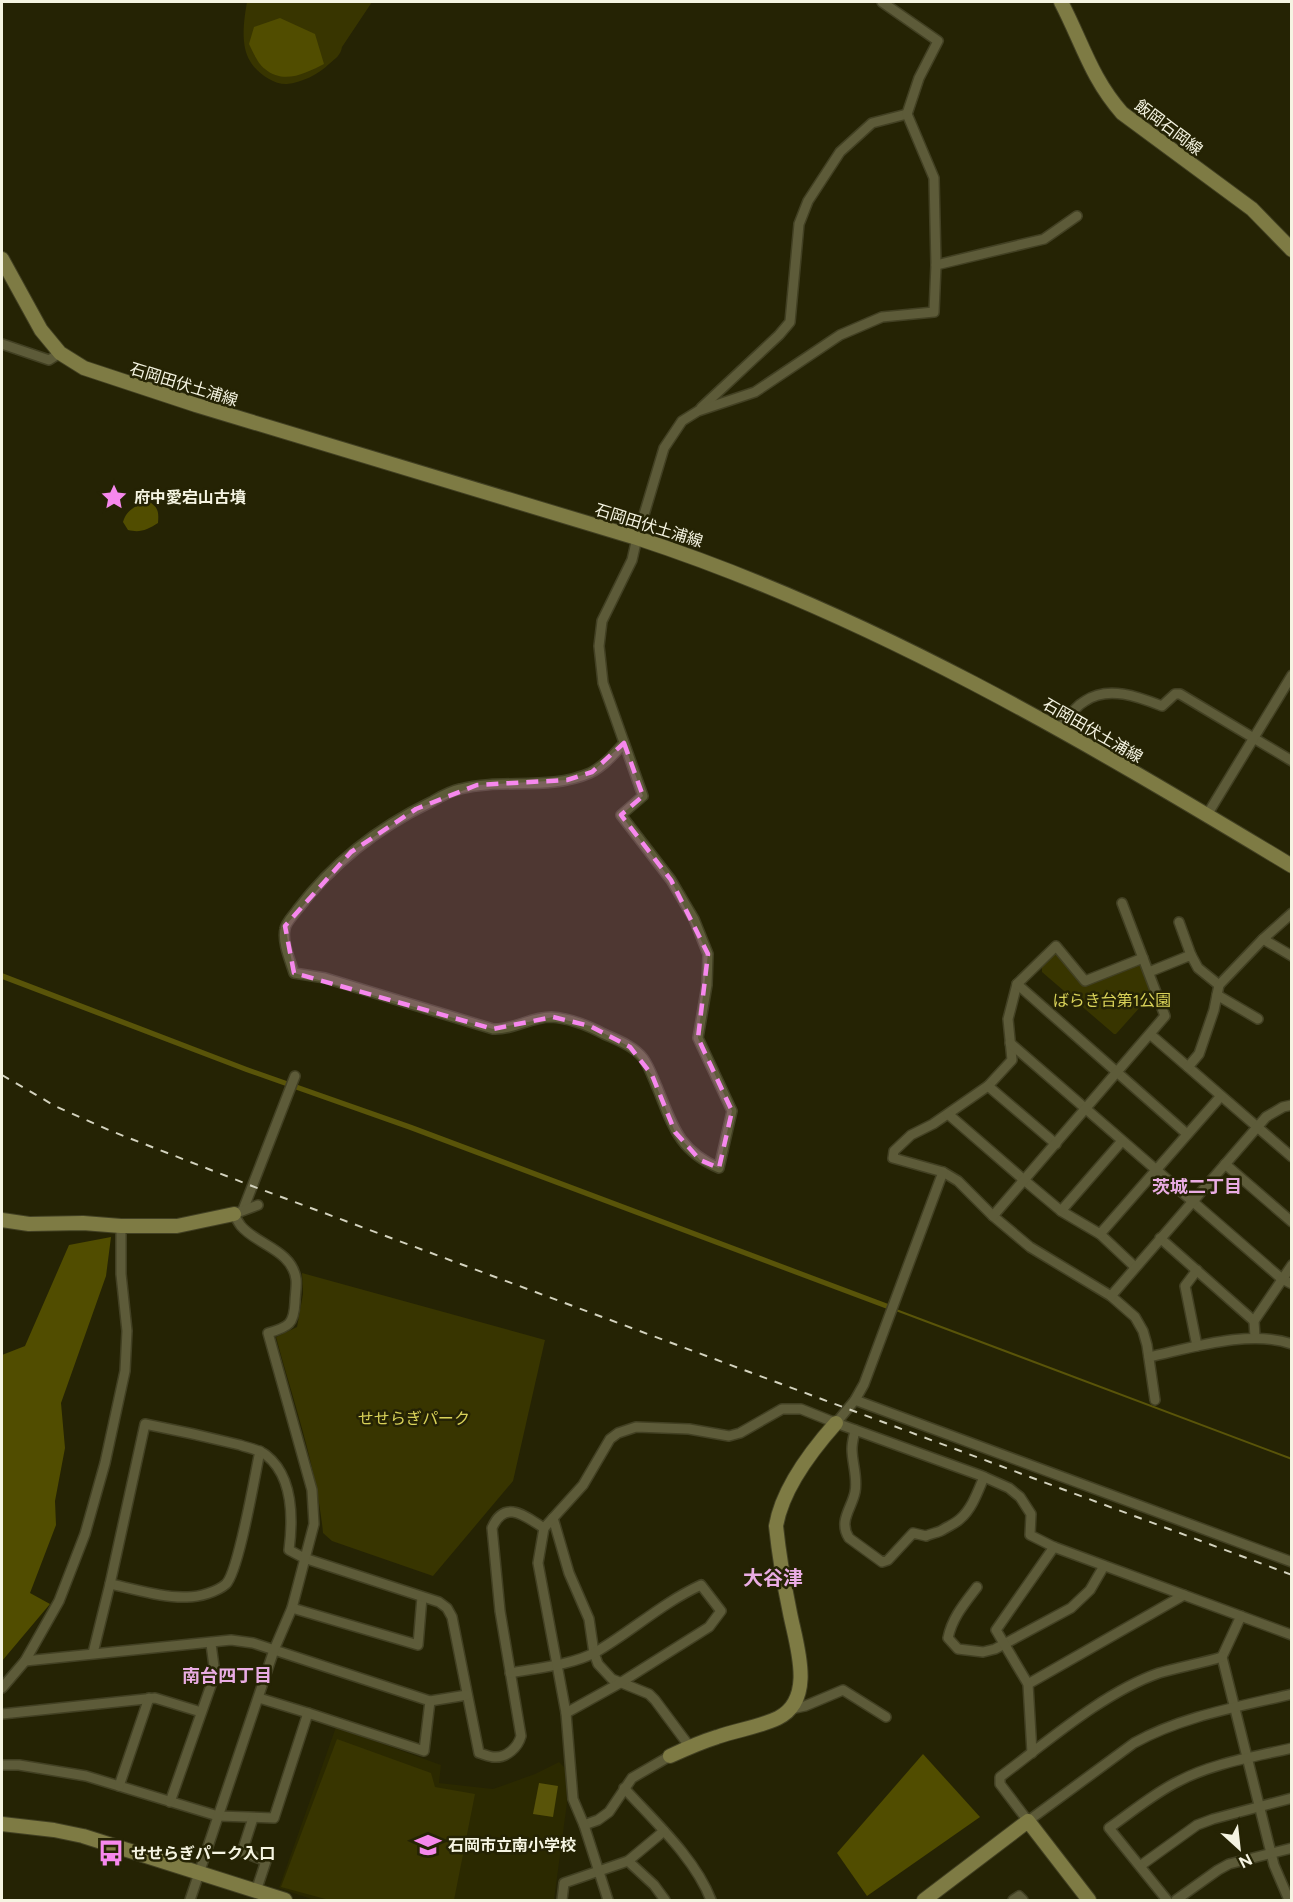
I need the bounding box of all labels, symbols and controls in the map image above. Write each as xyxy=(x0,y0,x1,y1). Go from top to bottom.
street label: 飯岡石岡線 xyxy=(1131,96,1206,159)
street label: 石岡田伏土浦線 xyxy=(128,359,240,410)
place icon: 府中愛宕山古墳 xyxy=(99,482,129,512)
place label: 府中愛宕山古墳 xyxy=(134,488,246,507)
street label: 石岡田伏土浦線 xyxy=(593,500,705,551)
street label: 石岡田伏土浦線 xyxy=(1039,694,1146,767)
park label: ばらき台第1公園 xyxy=(1053,991,1171,1010)
district label: 茨城二丁目 xyxy=(1152,1176,1242,1198)
park label: せせらぎパーク xyxy=(358,1409,470,1428)
district label: 大谷津 xyxy=(743,1566,803,1590)
district label: 南台四丁目 xyxy=(182,1665,272,1687)
north arrow xyxy=(1209,1818,1269,1878)
school or university icon: 石岡市立南小学校 xyxy=(413,1830,443,1860)
place label: 石岡市立南小学校 xyxy=(448,1836,576,1855)
bus stop icon: せせらぎパーク入口 xyxy=(96,1838,126,1868)
place label: せせらぎパーク入口 xyxy=(131,1844,275,1863)
text: N xyxy=(1236,1850,1255,1872)

